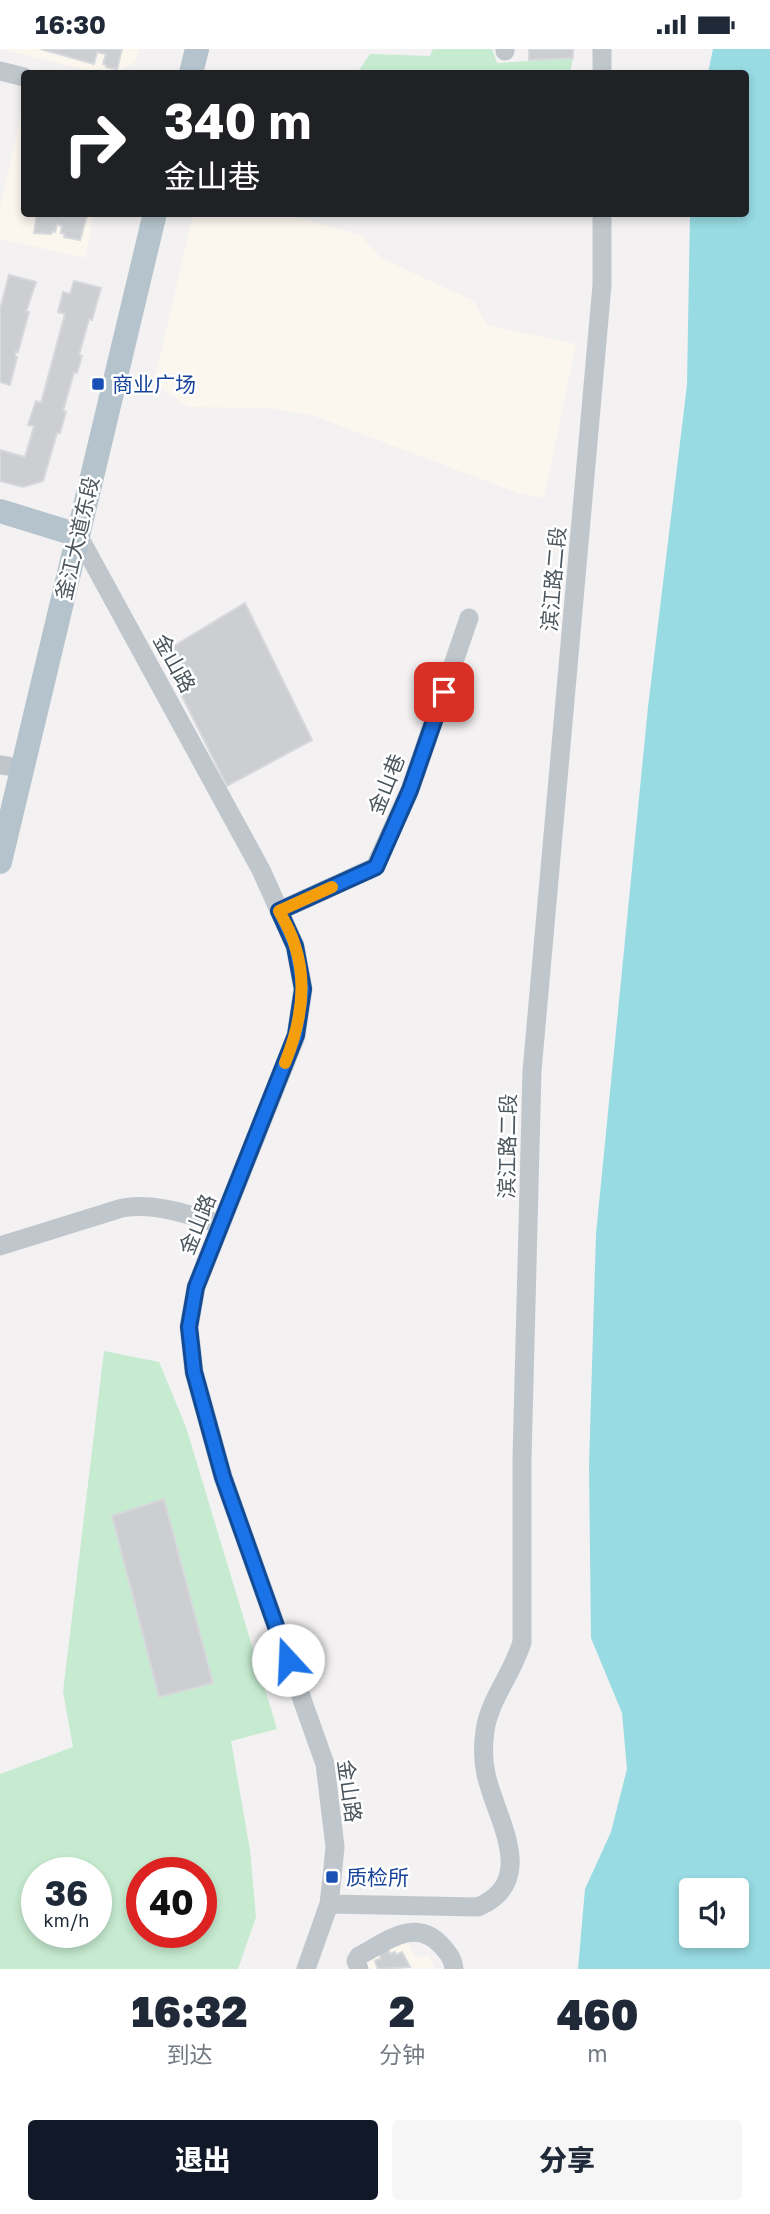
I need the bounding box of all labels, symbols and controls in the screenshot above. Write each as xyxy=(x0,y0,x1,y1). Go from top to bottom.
text: 16:30 xyxy=(35,9,106,40)
text: 340 m xyxy=(164,91,312,150)
icon: right xyxy=(49,98,140,189)
text: 金山巷 xyxy=(164,157,260,195)
place label: 商业广场 xyxy=(112,371,196,397)
marker: 商业广场 xyxy=(90,376,106,392)
street label: 釜江大道东段 xyxy=(50,474,104,602)
street label: 滨江路二段 xyxy=(535,526,571,632)
street label: 金山路 xyxy=(148,629,202,697)
pin xyxy=(414,662,474,722)
icon: arrive xyxy=(425,673,463,711)
street label: 金山巷 xyxy=(362,750,410,818)
street label: 滨江路二段 xyxy=(493,1093,521,1199)
street label: 金山路 xyxy=(173,1190,221,1258)
position arrow xyxy=(251,1623,325,1697)
street label: 金山路 xyxy=(333,1758,367,1824)
speed limit sign: 40 xyxy=(126,1857,217,1948)
place label: 质检所 xyxy=(346,1864,409,1890)
marker: 质检所 xyxy=(324,1869,340,1885)
text: 36 xyxy=(45,1872,88,1914)
map controls xyxy=(679,1878,749,1948)
button: sound xyxy=(679,1878,749,1948)
text: km/h xyxy=(44,1909,89,1931)
text: 16:32 xyxy=(132,1986,247,2036)
text: 2 xyxy=(389,1986,415,2036)
text: 460 xyxy=(557,1989,638,2039)
text: m xyxy=(587,2039,608,2067)
text: 到达 xyxy=(167,2040,213,2068)
text: 分钟 xyxy=(379,2040,425,2068)
button: 退出 xyxy=(28,2120,378,2200)
button: 分享 xyxy=(392,2120,742,2200)

